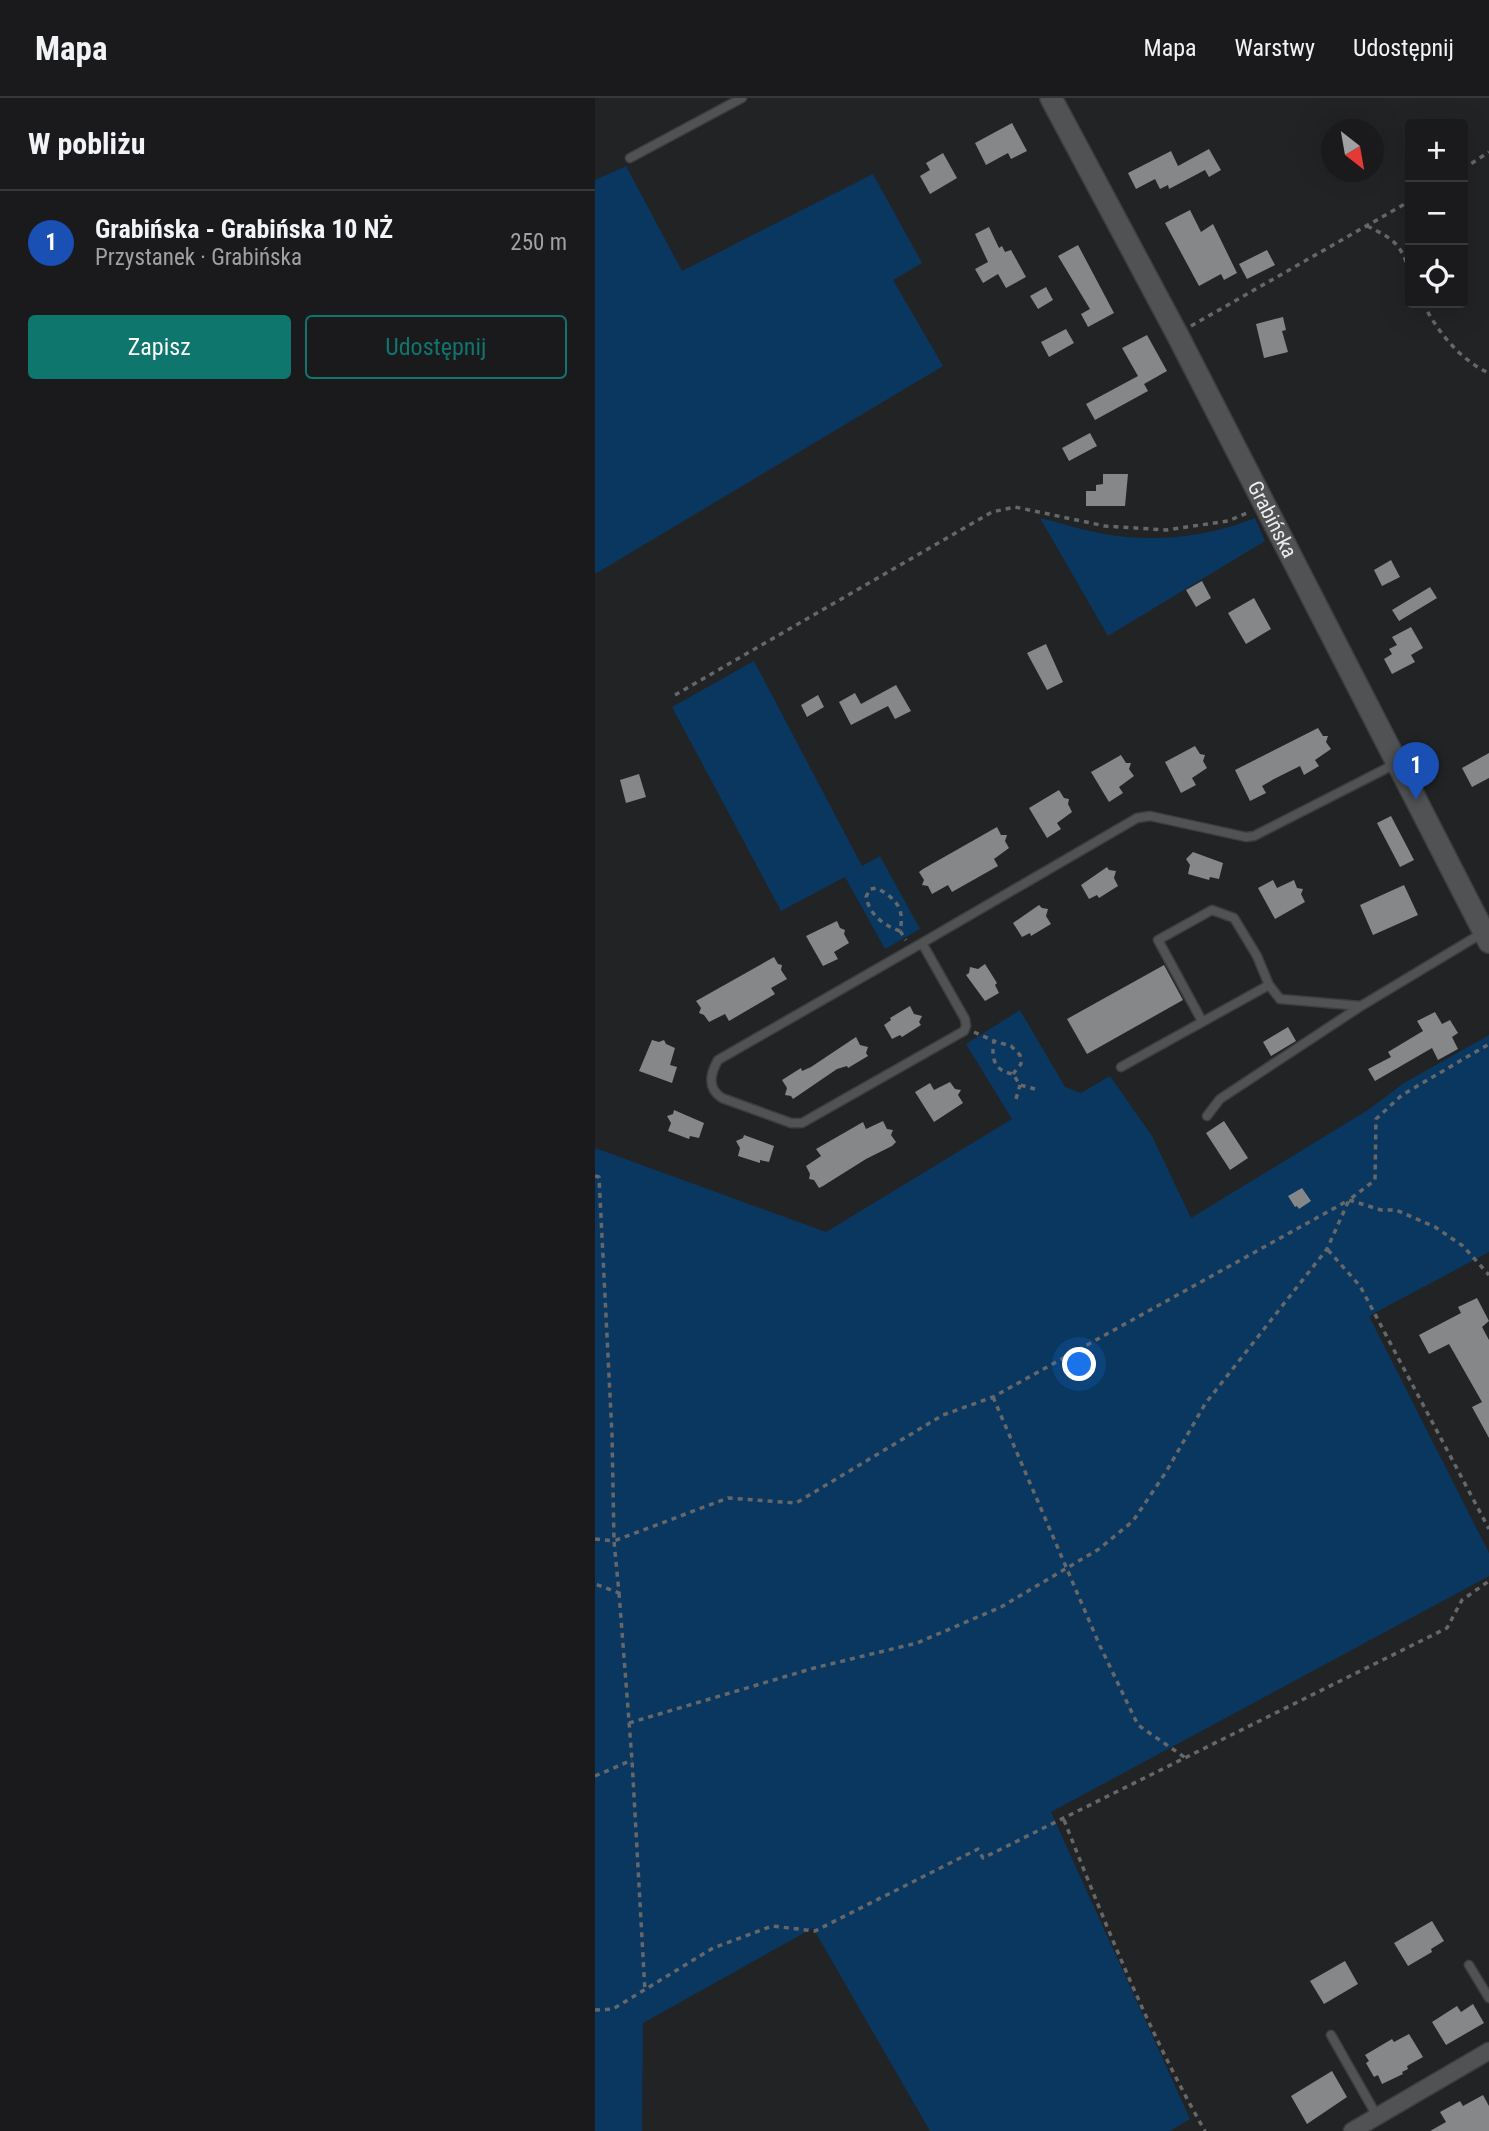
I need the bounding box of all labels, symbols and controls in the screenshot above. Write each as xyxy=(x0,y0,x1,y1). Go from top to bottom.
text: Mapa xyxy=(35,29,107,68)
text: Mapa xyxy=(1144,34,1197,62)
text: Warstwy xyxy=(1235,34,1315,62)
text: Udostępnij xyxy=(1353,34,1454,62)
north arrow xyxy=(1321,119,1384,182)
map controls xyxy=(1405,119,1468,308)
button: + xyxy=(1405,119,1468,182)
text: W pobliżu xyxy=(28,126,145,161)
button: − xyxy=(1405,182,1468,245)
text: Grabińska - Grabińska 10 NŻ xyxy=(95,214,393,244)
text: 1 xyxy=(45,229,57,256)
text: 250 m xyxy=(510,229,567,256)
text: Przystanek · Grabińska xyxy=(95,244,302,271)
button: locate xyxy=(1405,245,1468,308)
button: Zapisz xyxy=(28,315,291,379)
button: Udostępnij xyxy=(305,315,567,379)
street label: Grabińska xyxy=(1243,477,1302,562)
pin: 1 xyxy=(1393,742,1439,800)
your location xyxy=(1062,1347,1096,1381)

